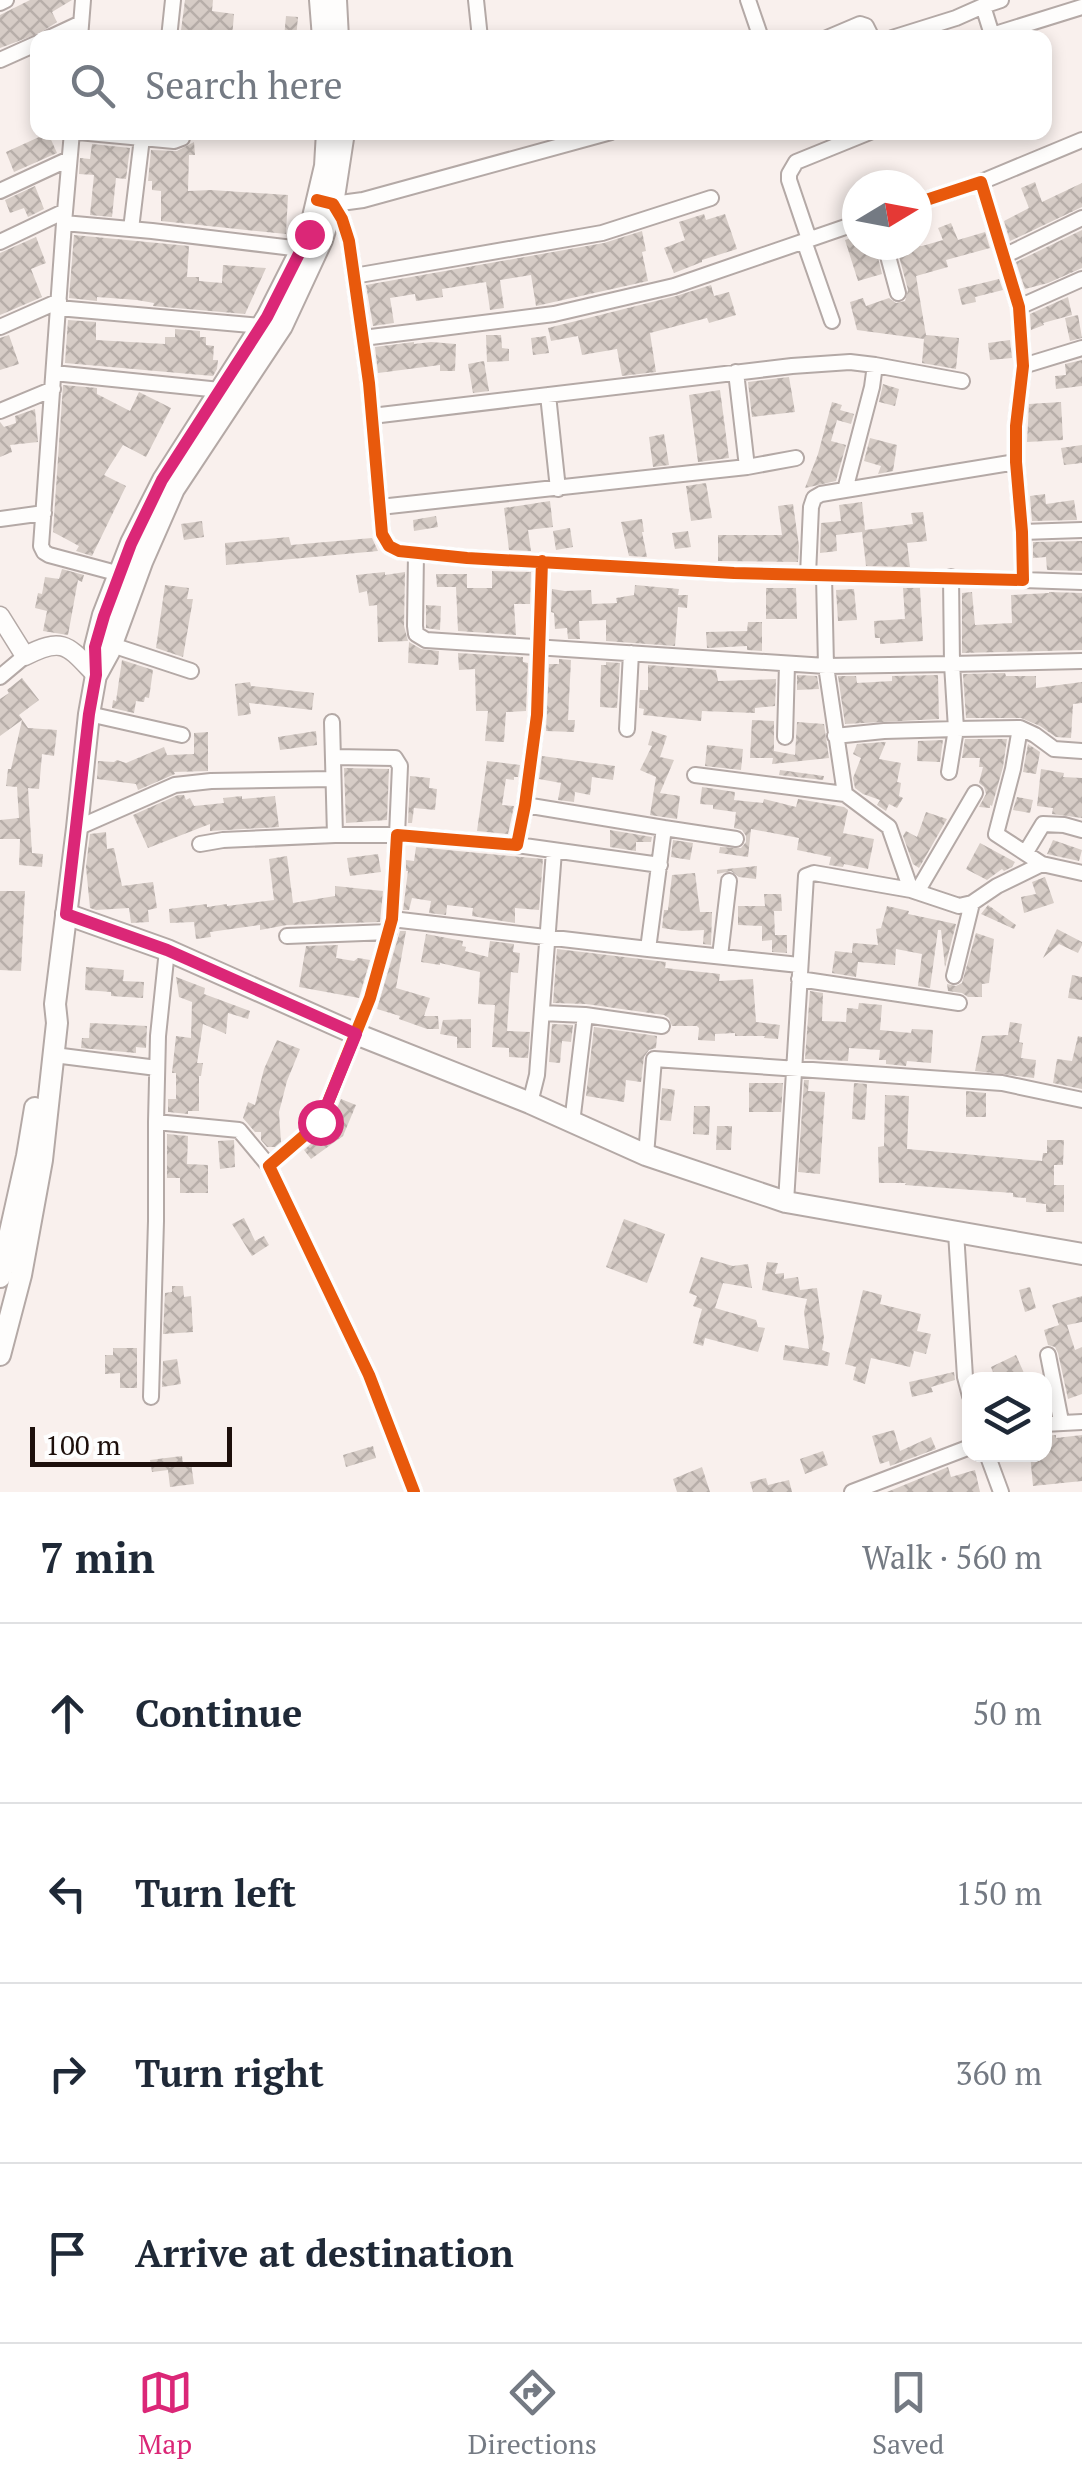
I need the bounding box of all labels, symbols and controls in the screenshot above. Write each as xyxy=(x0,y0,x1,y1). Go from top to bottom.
search box xyxy=(30,30,1052,140)
icon: search xyxy=(65,58,120,113)
text: Search here xyxy=(145,60,343,110)
north arrow xyxy=(842,170,932,260)
route end xyxy=(287,212,333,258)
route start xyxy=(298,1100,344,1146)
map controls xyxy=(962,1372,1052,1462)
button: layers xyxy=(962,1372,1052,1462)
scale bar xyxy=(30,1422,232,1466)
text: 100 m xyxy=(45,1426,121,1463)
text: 7 min xyxy=(40,1529,155,1585)
text: Walk · 560 m xyxy=(862,1536,1042,1578)
icon: ahead xyxy=(40,1686,95,1741)
text: Continue xyxy=(135,1688,302,1738)
text: 50 m xyxy=(972,1692,1042,1734)
icon: left xyxy=(40,1866,95,1921)
text: Turn left xyxy=(135,1868,296,1918)
text: 150 m xyxy=(955,1872,1042,1914)
icon: right xyxy=(40,2046,95,2101)
text: Turn right xyxy=(135,2048,324,2098)
text: 360 m xyxy=(955,2052,1042,2094)
icon: arrive xyxy=(40,2226,95,2281)
text: Arrive at destination xyxy=(135,2228,514,2278)
tab: Map xyxy=(138,2365,193,2462)
tab: Directions xyxy=(468,2365,597,2462)
tab: Saved xyxy=(872,2365,944,2462)

